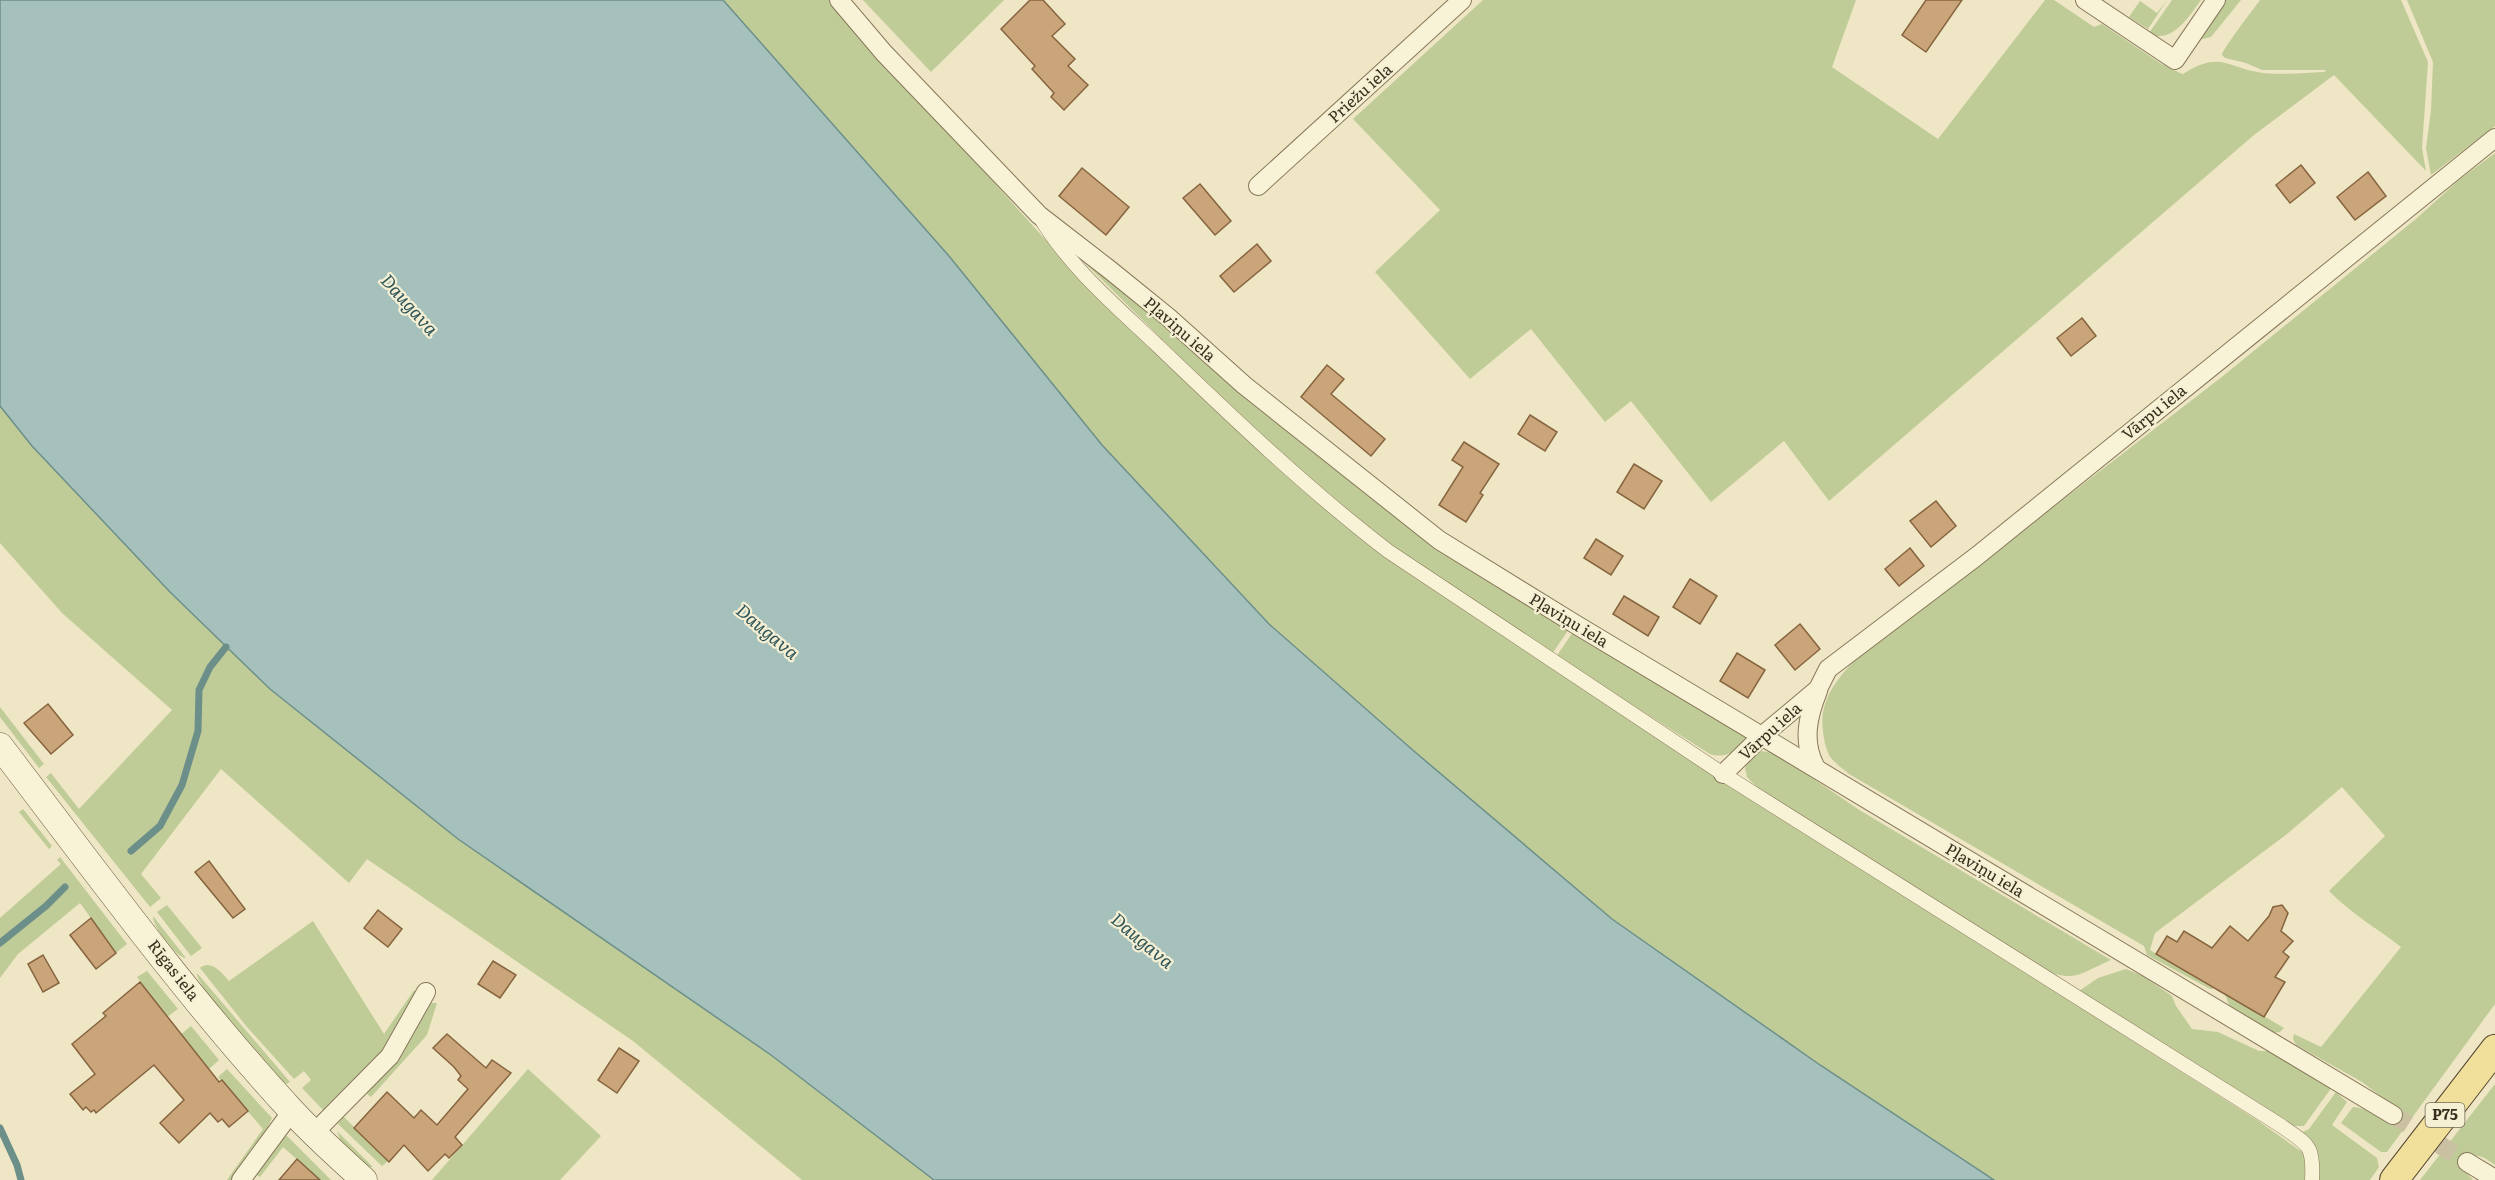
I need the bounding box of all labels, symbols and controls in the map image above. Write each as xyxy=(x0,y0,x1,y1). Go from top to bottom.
street label: Priežu iela xyxy=(1322,57,1397,128)
water label: Daugava xyxy=(375,267,446,341)
street label: Pļaviņu iela xyxy=(1139,290,1222,367)
street label: Vārpu iela xyxy=(2116,377,2191,445)
street label: Pļaviņu iela xyxy=(1525,586,1614,652)
water label: Daugava xyxy=(731,596,806,666)
street label: Vārpu iela xyxy=(1733,695,1806,765)
street label: Pļaviņu iela xyxy=(1941,836,2030,902)
water label: Daugava xyxy=(1106,905,1181,975)
street label: Rīgas iela xyxy=(143,934,207,1005)
road number: P75 xyxy=(2426,1103,2464,1127)

